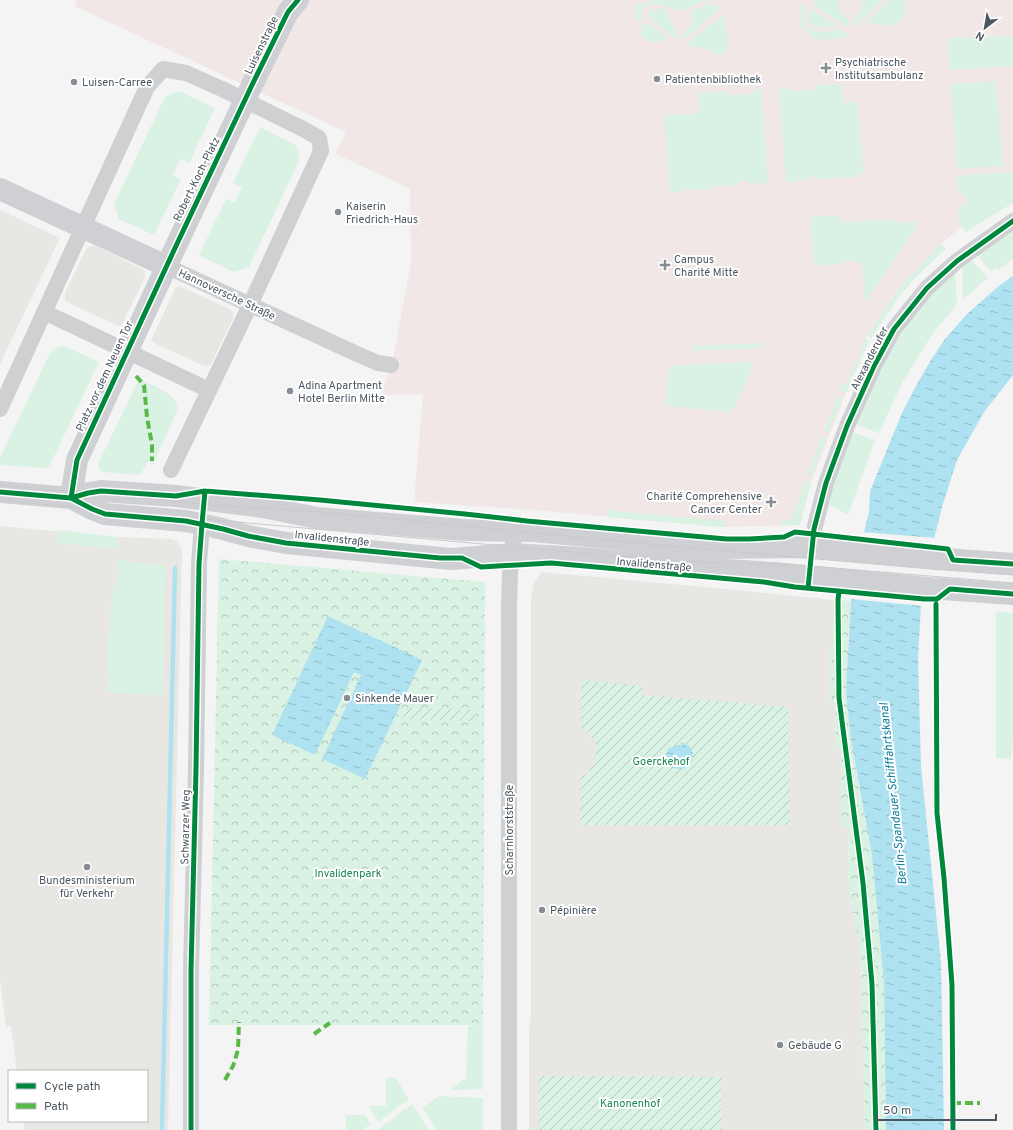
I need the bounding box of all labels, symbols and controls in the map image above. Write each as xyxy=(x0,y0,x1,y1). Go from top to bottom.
north arrow xyxy=(965,8,1005,48)
street label: Luisenstraße xyxy=(242,14,282,77)
text: N xyxy=(973,28,987,44)
place label: Psychiatrische Institutsambulanz xyxy=(835,56,923,83)
marker: Psychiatrische Institutsambulanz xyxy=(820,62,832,74)
place label: Patientenbibliothek xyxy=(665,73,761,87)
marker: Patientenbibliothek xyxy=(652,74,662,84)
place label: Luisen-Carree xyxy=(82,76,152,90)
marker: Luisen-Carree xyxy=(69,77,79,87)
street label: Robert-Koch-Platz xyxy=(170,135,223,224)
place label: Kaiserin Friedrich-Haus xyxy=(346,200,418,227)
marker: Kaiserin Friedrich-Haus xyxy=(333,207,343,217)
place label: Campus Charité Mitte xyxy=(674,253,739,280)
marker: Campus Charité Mitte xyxy=(659,259,671,271)
street label: Hannoversche Straße xyxy=(176,266,277,324)
street label: Platz vor dem Neuen Tor xyxy=(73,318,137,434)
street label: Alexanderufer xyxy=(848,323,892,393)
place label: Adina Apartment Hotel Berlin Mitte xyxy=(298,379,385,406)
marker: Adina Apartment Hotel Berlin Mitte xyxy=(285,386,295,396)
place label: Charité Comprehensive Cancer Center xyxy=(646,490,763,517)
marker: Charité Comprehensive Cancer Center xyxy=(765,496,777,508)
street label: Invalidenstraße xyxy=(294,528,370,550)
street label: Invalidenstraße xyxy=(616,555,692,575)
place label: Sinkende Mauer xyxy=(355,692,435,706)
marker: Sinkende Mauer xyxy=(342,693,352,703)
water label: Berlin-Spandauer Schifffahrtskanal xyxy=(876,701,912,886)
park label: Goerckehof xyxy=(633,755,690,769)
street label: Scharnhorststraße xyxy=(503,785,517,875)
street label: Schwarzer Weg xyxy=(178,789,194,865)
marker: Bundesministerium für Verkehr xyxy=(82,862,92,872)
park label: Invalidenpark xyxy=(314,867,382,881)
place label: Bundesministerium für Verkehr xyxy=(39,874,135,901)
place label: Pépinière xyxy=(550,904,597,918)
marker: Pépinière xyxy=(537,905,547,915)
place label: Gebäude G xyxy=(788,1039,842,1053)
marker: Gebäude G xyxy=(775,1040,785,1050)
legend xyxy=(8,1070,148,1122)
text: Cycle path xyxy=(44,1079,101,1095)
scale bar xyxy=(877,1096,996,1122)
park label: Kanonenhof xyxy=(600,1097,660,1111)
text: Path xyxy=(44,1099,69,1115)
text: 50 m xyxy=(883,1103,911,1119)

